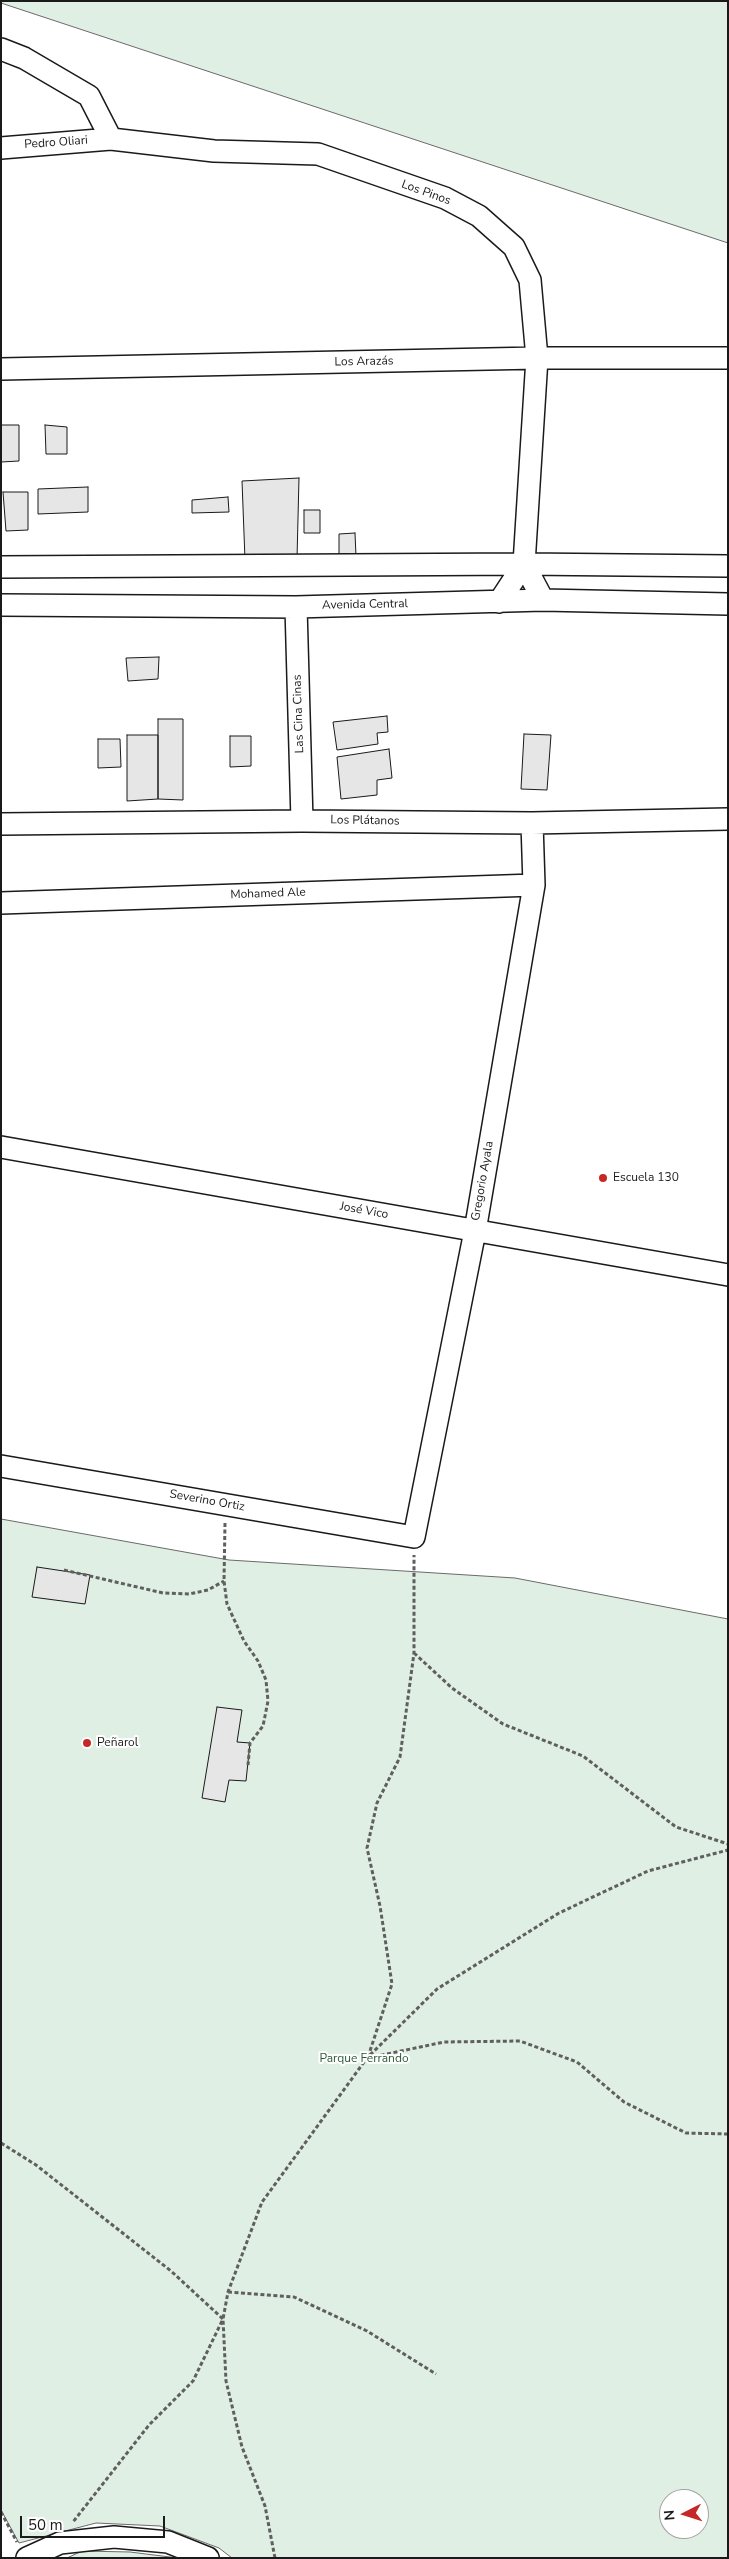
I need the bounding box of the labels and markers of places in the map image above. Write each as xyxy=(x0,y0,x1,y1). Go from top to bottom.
place label: Escuela 130 xyxy=(613,1171,679,1185)
marker: Escuela 130 xyxy=(597,1172,609,1184)
place label: Peñarol xyxy=(97,1736,138,1750)
marker: Peñarol xyxy=(81,1737,93,1749)

